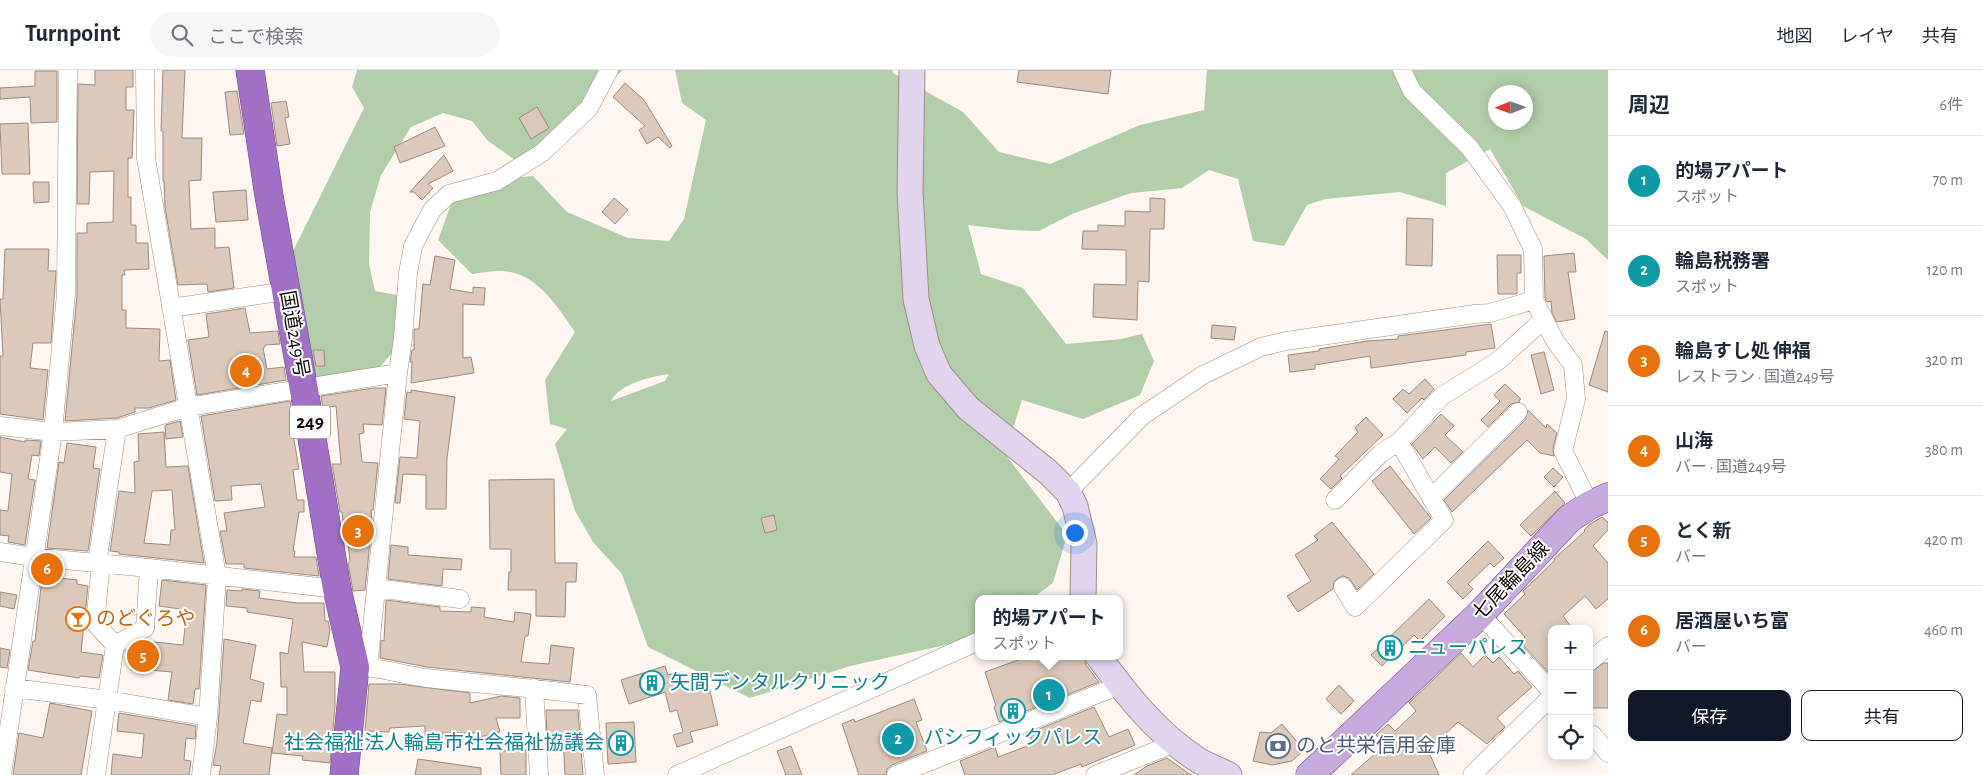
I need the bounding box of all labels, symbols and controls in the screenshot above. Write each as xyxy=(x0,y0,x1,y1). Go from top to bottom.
search box xyxy=(150,12,500,57)
icon: search xyxy=(168,21,196,49)
text: Turnpoint xyxy=(25,22,120,46)
text: ここで検索 xyxy=(208,28,303,47)
text: 地図 xyxy=(1777,28,1813,46)
text: レイヤ xyxy=(1841,28,1894,46)
text: 共有 xyxy=(1922,28,1958,46)
north arrow xyxy=(1488,85,1533,130)
text: 周辺 xyxy=(1628,95,1670,116)
text: 6件 xyxy=(1939,97,1963,113)
text: 的場アパート xyxy=(1675,162,1789,181)
text: 1 xyxy=(1641,172,1647,188)
text: 70 m xyxy=(1932,172,1963,188)
text: スポット xyxy=(1675,189,1739,205)
text: 輪島税務署 xyxy=(1675,252,1770,271)
text: 2 xyxy=(1640,262,1648,278)
text: 120 m xyxy=(1926,262,1963,278)
text: スポット xyxy=(1675,279,1739,295)
street label: 国道249号 xyxy=(277,289,312,379)
text: 輪島すし処 伸福 xyxy=(1675,342,1811,361)
pin: 4 xyxy=(230,352,262,390)
text: 3 xyxy=(1641,352,1647,368)
text: 320 m xyxy=(1925,352,1963,368)
text: レストラン · 国道249号 xyxy=(1675,369,1834,385)
road number: 249 xyxy=(290,406,330,438)
text: 山海 xyxy=(1675,432,1713,451)
text: 4 xyxy=(1640,442,1648,458)
text: 380 m xyxy=(1925,442,1963,458)
text: バー · 国道249号 xyxy=(1675,459,1786,475)
pin: 3 xyxy=(342,512,374,550)
your location xyxy=(1062,520,1088,546)
text: とく新 xyxy=(1675,522,1731,541)
text: 5 xyxy=(1641,532,1647,548)
text: 420 m xyxy=(1924,532,1963,548)
street label: 七尾輪島線 xyxy=(1468,537,1553,624)
text: バー xyxy=(1675,549,1707,565)
pin: 6 xyxy=(31,550,63,588)
popup xyxy=(975,595,1123,660)
bar icon: のどぐろや xyxy=(65,606,91,632)
place label: のどぐろや xyxy=(96,608,195,629)
text: 的場アパート xyxy=(992,609,1106,628)
text: 居酒屋いち富 xyxy=(1675,612,1789,631)
text: 6 xyxy=(1640,622,1648,638)
text: 460 m xyxy=(1924,622,1963,638)
map controls xyxy=(1548,625,1593,760)
button: + xyxy=(1548,625,1593,670)
building icon: ニューパレス xyxy=(1377,635,1403,661)
text: スポット xyxy=(992,636,1056,652)
pin: 5 xyxy=(127,637,159,675)
place label: ニューパレス xyxy=(1408,637,1528,658)
text: バー xyxy=(1675,639,1707,655)
building icon: 矢間デンタルクリニック xyxy=(639,670,665,696)
button: − xyxy=(1548,670,1593,715)
place label: 矢間デンタルクリニック xyxy=(670,671,890,693)
pin: 1 xyxy=(1033,676,1065,714)
button: 保存 xyxy=(1628,690,1791,741)
button: 共有 xyxy=(1801,690,1963,741)
building icon: パシフィックパレス xyxy=(1000,698,1026,724)
button: locate xyxy=(1548,715,1593,760)
pin: 2 xyxy=(882,720,914,758)
place label: パシフィックパレス xyxy=(924,727,1102,748)
building icon: 社会福祉法人輪島市社会福祉協議会 xyxy=(608,730,634,756)
place label: 社会福祉法人輪島市社会福祉協議会 xyxy=(284,731,604,753)
bank icon: のと共栄信用金庫 xyxy=(1265,733,1291,759)
place label: のと共栄信用金庫 xyxy=(1296,735,1456,756)

